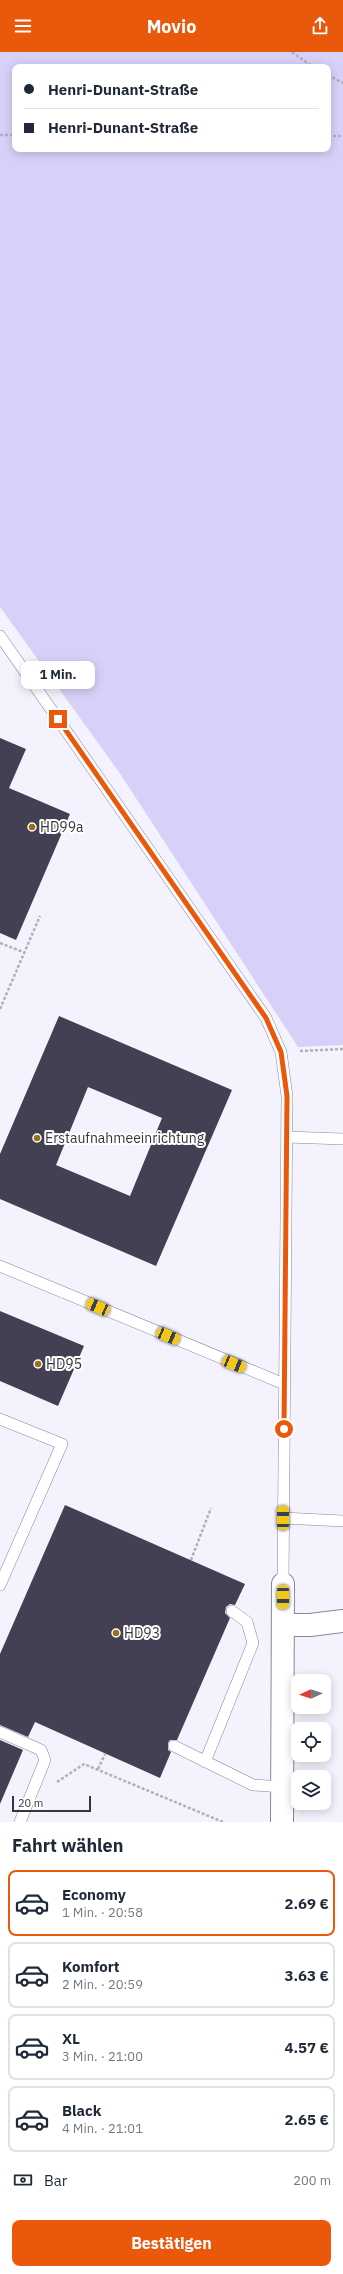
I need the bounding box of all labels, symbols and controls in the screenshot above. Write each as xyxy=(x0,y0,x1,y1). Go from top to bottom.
icon: menu xyxy=(12,15,34,37)
text: Movio xyxy=(147,15,196,38)
icon: share xyxy=(309,15,331,37)
text: Henri-Dunant-Straße xyxy=(48,80,198,99)
text: Henri-Dunant-Straße xyxy=(48,118,198,137)
callout: 1 Min. xyxy=(21,661,95,689)
text: 1 Min. xyxy=(39,666,77,683)
route end xyxy=(49,710,67,728)
place label: HD99a xyxy=(40,818,84,836)
marker: HD99a xyxy=(27,822,37,832)
place label: Erstaufnahmeeinrichtung xyxy=(45,1129,205,1147)
marker: Erstaufnahmeeinrichtung xyxy=(32,1133,42,1143)
car xyxy=(85,1297,111,1317)
car xyxy=(155,1326,181,1346)
car xyxy=(221,1354,247,1374)
place label: HD95 xyxy=(46,1355,82,1373)
marker: HD95 xyxy=(33,1359,43,1369)
route start xyxy=(275,1420,293,1438)
car xyxy=(277,1506,289,1530)
car xyxy=(277,1585,289,1609)
place label: HD93 xyxy=(124,1624,160,1642)
marker: HD93 xyxy=(111,1628,121,1638)
north arrow xyxy=(291,1674,331,1714)
map controls xyxy=(291,1674,331,1810)
button: locate xyxy=(291,1722,331,1762)
button: layers xyxy=(291,1770,331,1810)
scale bar xyxy=(12,1794,91,1813)
text: 20 m xyxy=(18,1796,43,1810)
text: Fahrt wählen xyxy=(12,1834,123,1857)
icon: car xyxy=(14,1885,50,1921)
text: Economy xyxy=(62,1885,126,1904)
text: 2.69 € xyxy=(284,1894,329,1913)
text: 1 Min. · 20:58 xyxy=(62,1904,143,1921)
icon: car xyxy=(14,1957,50,1993)
text: Komfort xyxy=(62,1957,120,1976)
text: 3.63 € xyxy=(284,1966,329,1985)
text: 2 Min. · 20:59 xyxy=(62,1976,143,1993)
icon: car xyxy=(14,2029,50,2065)
text: XL xyxy=(62,2029,80,2048)
text: 4.57 € xyxy=(284,2038,329,2057)
text: 3 Min. · 21:00 xyxy=(62,2048,143,2065)
icon: car xyxy=(14,2101,50,2137)
text: Black xyxy=(62,2101,102,2120)
text: 2.65 € xyxy=(284,2110,329,2129)
text: 4 Min. · 21:01 xyxy=(62,2120,143,2137)
icon: cash xyxy=(12,2169,34,2191)
text: Bar xyxy=(44,2171,67,2190)
text: 200 m xyxy=(293,2172,331,2189)
button: Bestätigen xyxy=(12,2220,331,2266)

